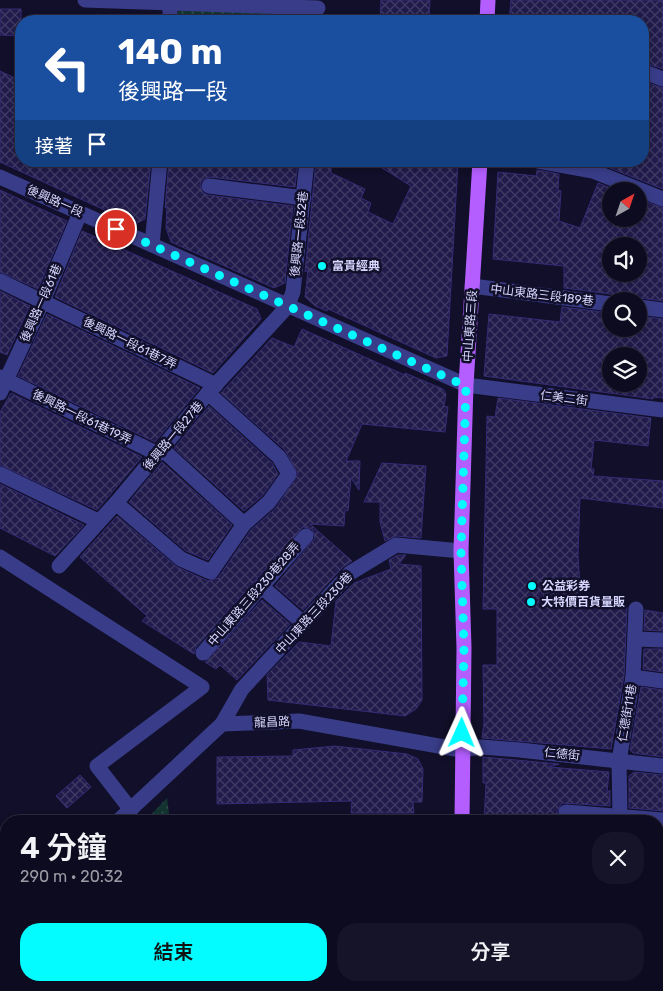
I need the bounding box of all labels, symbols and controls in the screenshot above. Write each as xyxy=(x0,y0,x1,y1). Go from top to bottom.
text: 140 m xyxy=(118,31,223,73)
icon: left xyxy=(35,35,100,100)
text: 後興路一段 xyxy=(118,78,228,105)
icon: arrive xyxy=(83,130,111,158)
text: 接著 xyxy=(35,135,73,158)
street label: 後興路一段 xyxy=(25,182,85,220)
north arrow xyxy=(602,182,648,228)
map controls xyxy=(602,182,647,392)
street label: 後興路一段32巷 xyxy=(288,190,310,278)
pin xyxy=(95,208,137,250)
icon: arrive xyxy=(102,215,130,243)
button: sound xyxy=(602,237,647,282)
place label: 富貴經典 xyxy=(332,259,380,273)
marker: 富貴經典 xyxy=(316,260,328,272)
street label: 後興路一段61巷 xyxy=(18,262,64,344)
street label: 中山東路三段189巷 xyxy=(490,282,594,308)
street label: 中山東路三段 xyxy=(461,290,479,362)
button: search xyxy=(602,292,647,337)
street label: 後興路一段61巷7弄 xyxy=(81,314,179,372)
button: layers xyxy=(602,347,647,392)
street label: 後興路一段61巷19弄 xyxy=(30,387,134,447)
street label: 仁美二街 xyxy=(539,388,589,408)
street label: 後興路一段27巷 xyxy=(140,399,206,473)
street label: 中山東路三段230巷28弄 xyxy=(205,539,303,649)
street label: 中山東路三段230巷 xyxy=(273,570,355,656)
place label: 公益彩券 xyxy=(542,579,591,593)
marker: 公益彩券 xyxy=(526,580,538,592)
place label: 大特價百貨量販 xyxy=(541,595,625,609)
marker: 大特價百貨量販 xyxy=(525,596,537,608)
street label: 仁德街11巷 xyxy=(615,683,639,743)
position arrow xyxy=(435,706,487,758)
street label: 龍昌路 xyxy=(254,714,290,730)
street label: 仁德街 xyxy=(543,745,581,763)
text: 4 分鐘 xyxy=(20,830,107,866)
button: close xyxy=(592,832,644,884)
text: 290 m · 20:32 xyxy=(20,867,123,886)
button: 結束 xyxy=(20,923,327,981)
button: 分享 xyxy=(337,923,644,981)

